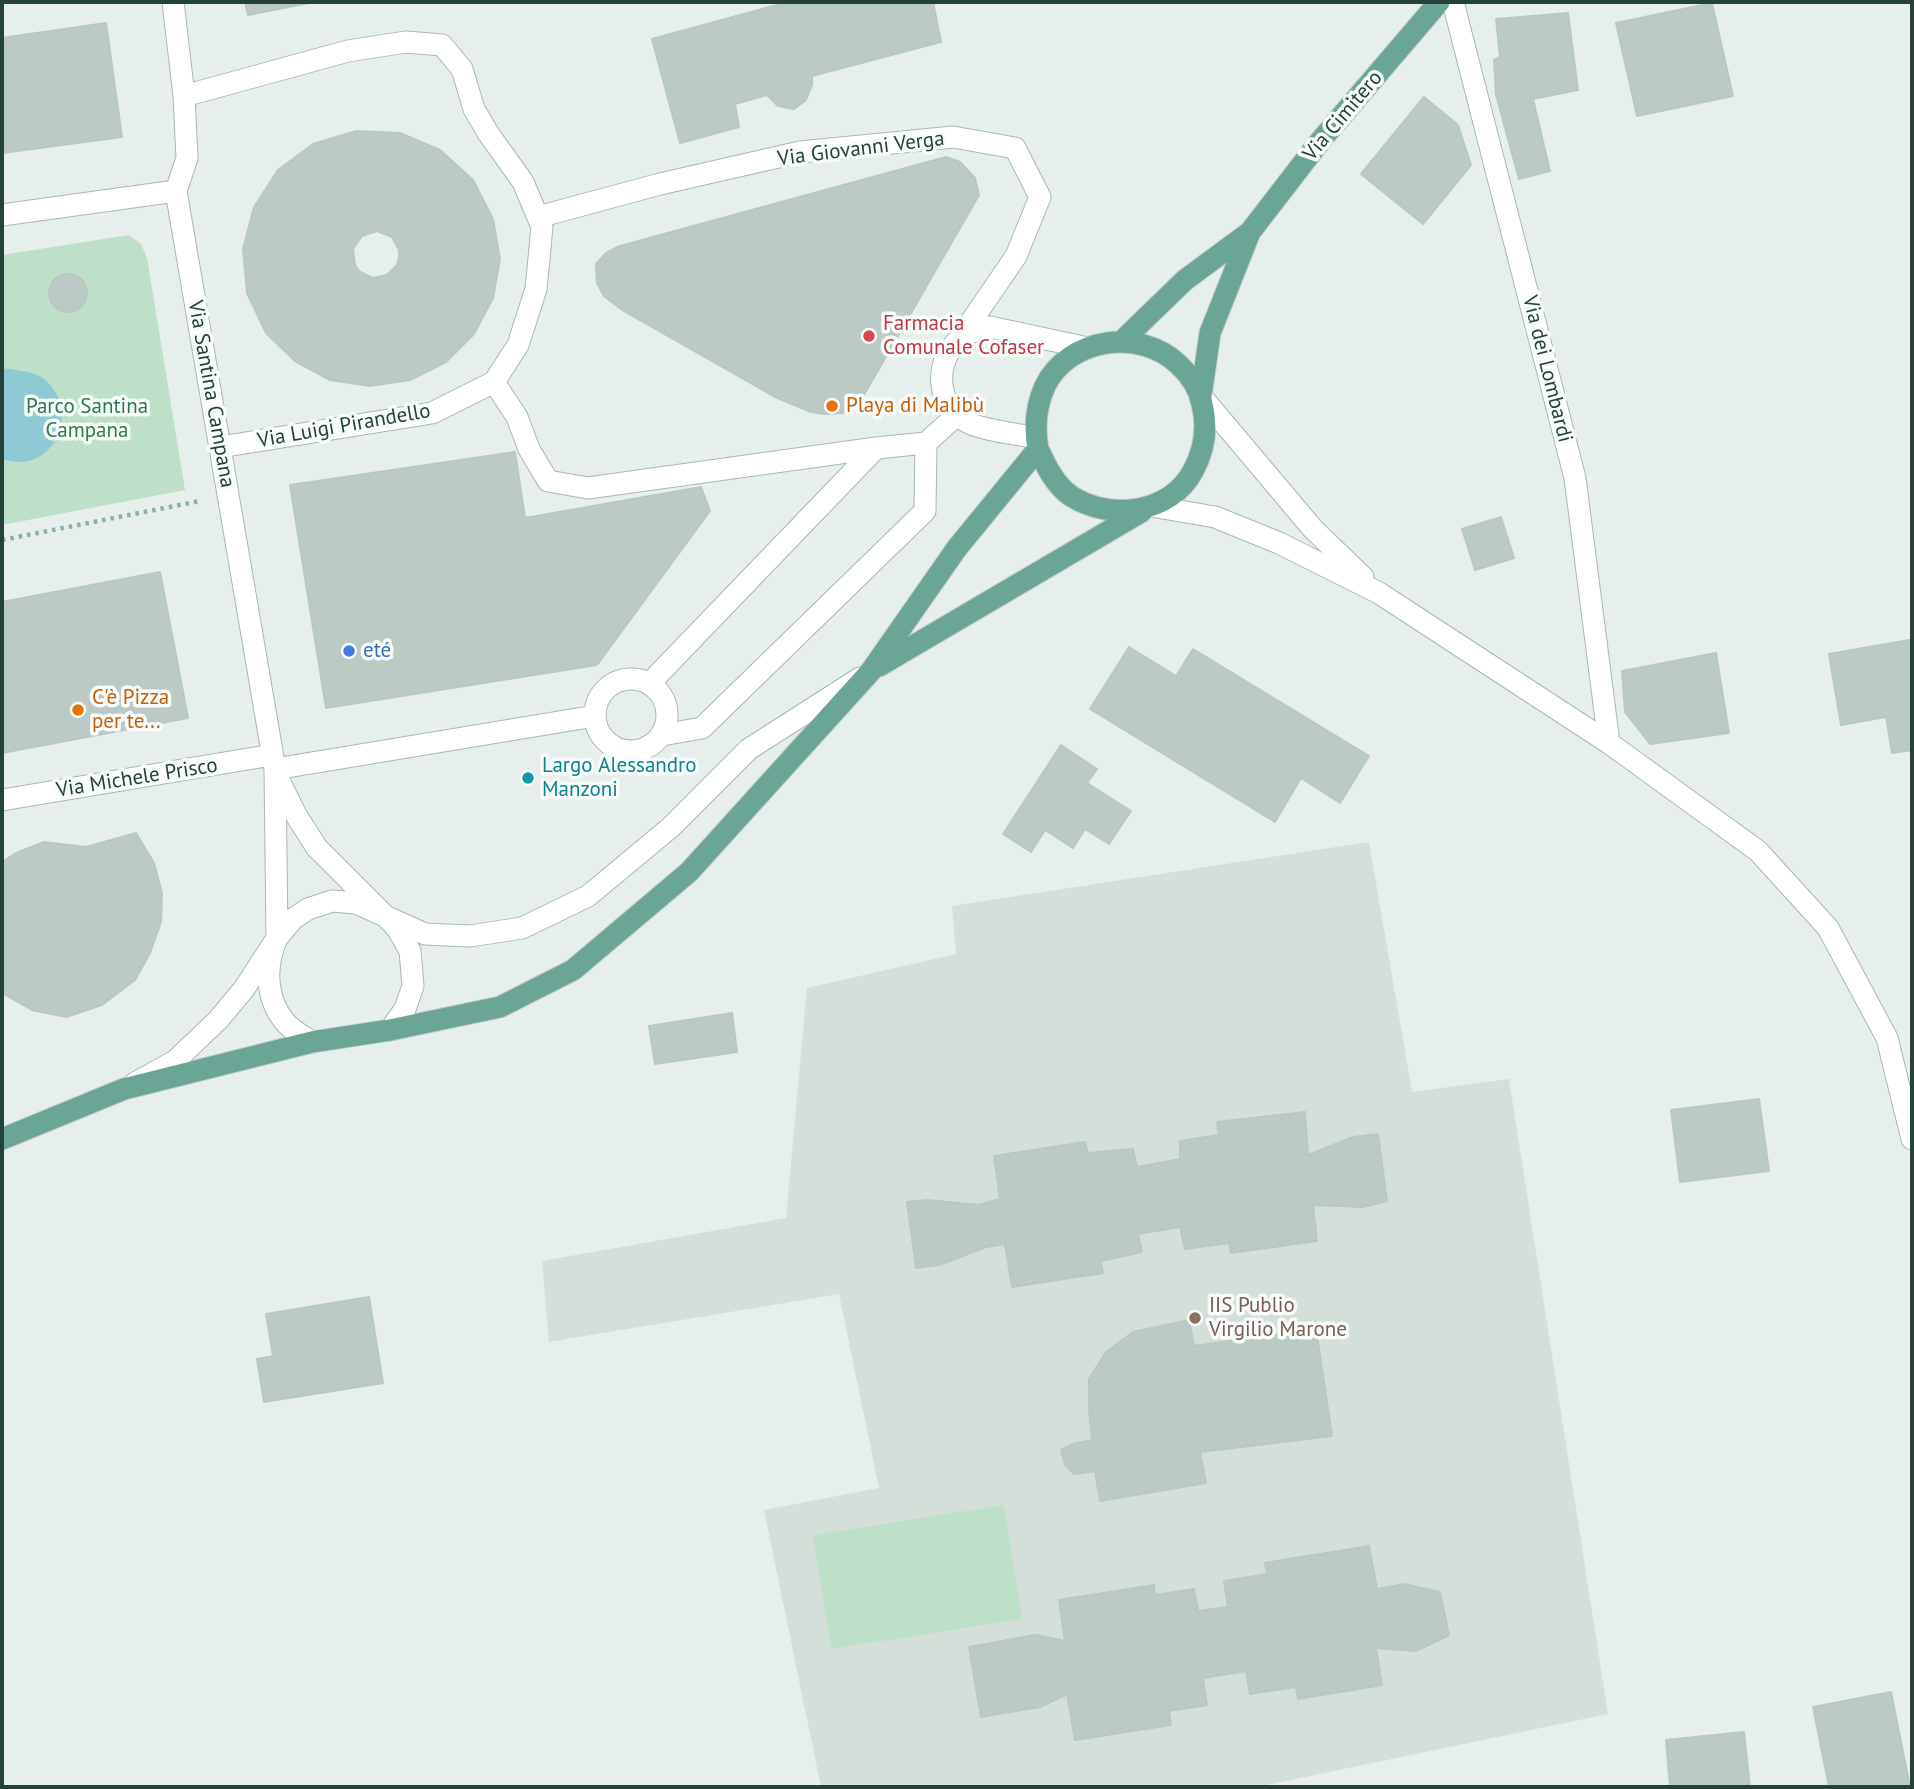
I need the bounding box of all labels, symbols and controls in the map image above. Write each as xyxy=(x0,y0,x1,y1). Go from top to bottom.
street label: Via Cimitero xyxy=(1298,66,1388,166)
street label: Via Giovanni Verga xyxy=(776,126,946,172)
street label: Via dei Lombardi xyxy=(1517,293,1577,445)
street label: Via Santina Campana xyxy=(182,298,240,490)
place label: Farmacia Comunale Cofaser xyxy=(883,311,1044,361)
marker: Farmacia Comunale Cofaser xyxy=(861,328,877,344)
place label: Playa di Malibù xyxy=(846,393,984,419)
park label: Parco Santina Campana xyxy=(26,394,148,444)
street label: Via Luigi Pirandello xyxy=(255,398,433,454)
marker: Playa di Malibù xyxy=(824,398,840,414)
place label: eté xyxy=(363,638,391,664)
marker: eté xyxy=(341,643,357,659)
place label: C'è Pizza per te... xyxy=(92,685,169,735)
marker: C'è Pizza per te... xyxy=(70,702,86,718)
street label: Via Michele Prisco xyxy=(55,753,219,803)
place label: Largo Alessandro Manzoni xyxy=(542,753,696,803)
marker: Largo Alessandro Manzoni xyxy=(520,770,536,786)
place label: IIS Publio Virgilio Marone xyxy=(1209,1293,1347,1343)
marker: IIS Publio Virgilio Marone xyxy=(1187,1310,1203,1326)

